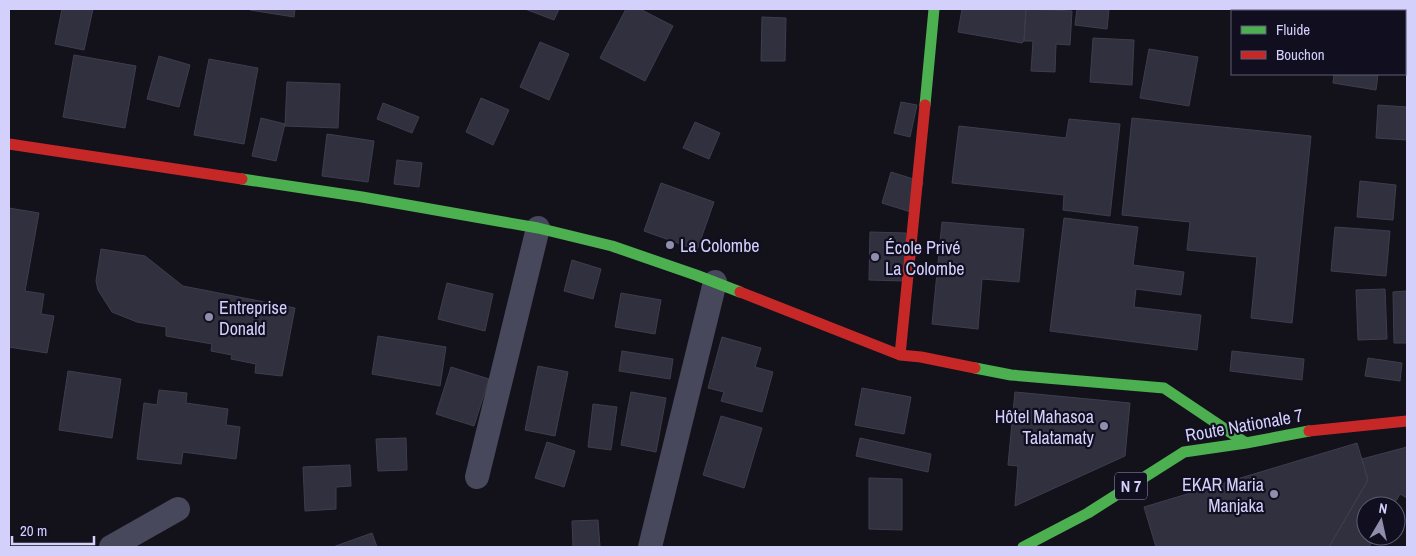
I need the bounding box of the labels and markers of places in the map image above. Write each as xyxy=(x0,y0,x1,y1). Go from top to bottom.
place label: La Colombe xyxy=(680,233,760,258)
place label: École Privé La Colombe xyxy=(885,235,965,281)
marker: La Colombe xyxy=(664,239,676,251)
marker: École Privé La Colombe xyxy=(869,251,881,263)
place label: Entreprise Donald xyxy=(219,295,287,341)
marker: Entreprise Donald xyxy=(203,311,215,323)
place label: Hôtel Mahasoa Talatamaty xyxy=(995,404,1095,450)
marker: Hôtel Mahasoa Talatamaty xyxy=(1098,420,1110,432)
place label: EKAR Maria Manjaka xyxy=(1182,472,1264,518)
marker: EKAR Maria Manjaka xyxy=(1268,488,1280,500)

